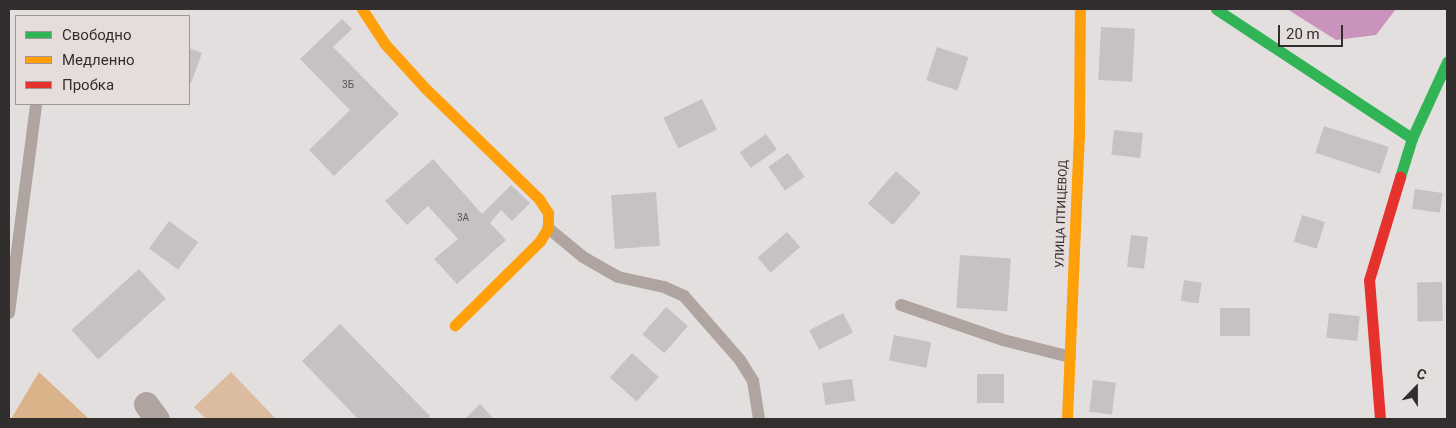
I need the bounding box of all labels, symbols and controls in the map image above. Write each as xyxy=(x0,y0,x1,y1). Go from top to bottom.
legend xyxy=(15,15,190,105)
scale bar xyxy=(1281,15,1346,47)
text: 20 m xyxy=(1286,25,1320,43)
text: Свободно xyxy=(62,26,131,44)
text: Медленно xyxy=(62,51,135,69)
text: Пробка xyxy=(62,76,114,94)
house number: 3Б xyxy=(342,79,354,91)
street label: УЛИЦА ПТИЦЕВОД xyxy=(1053,160,1071,268)
house number: 3А xyxy=(457,212,469,224)
north arrow xyxy=(1391,363,1441,413)
text: С xyxy=(1414,365,1429,383)

